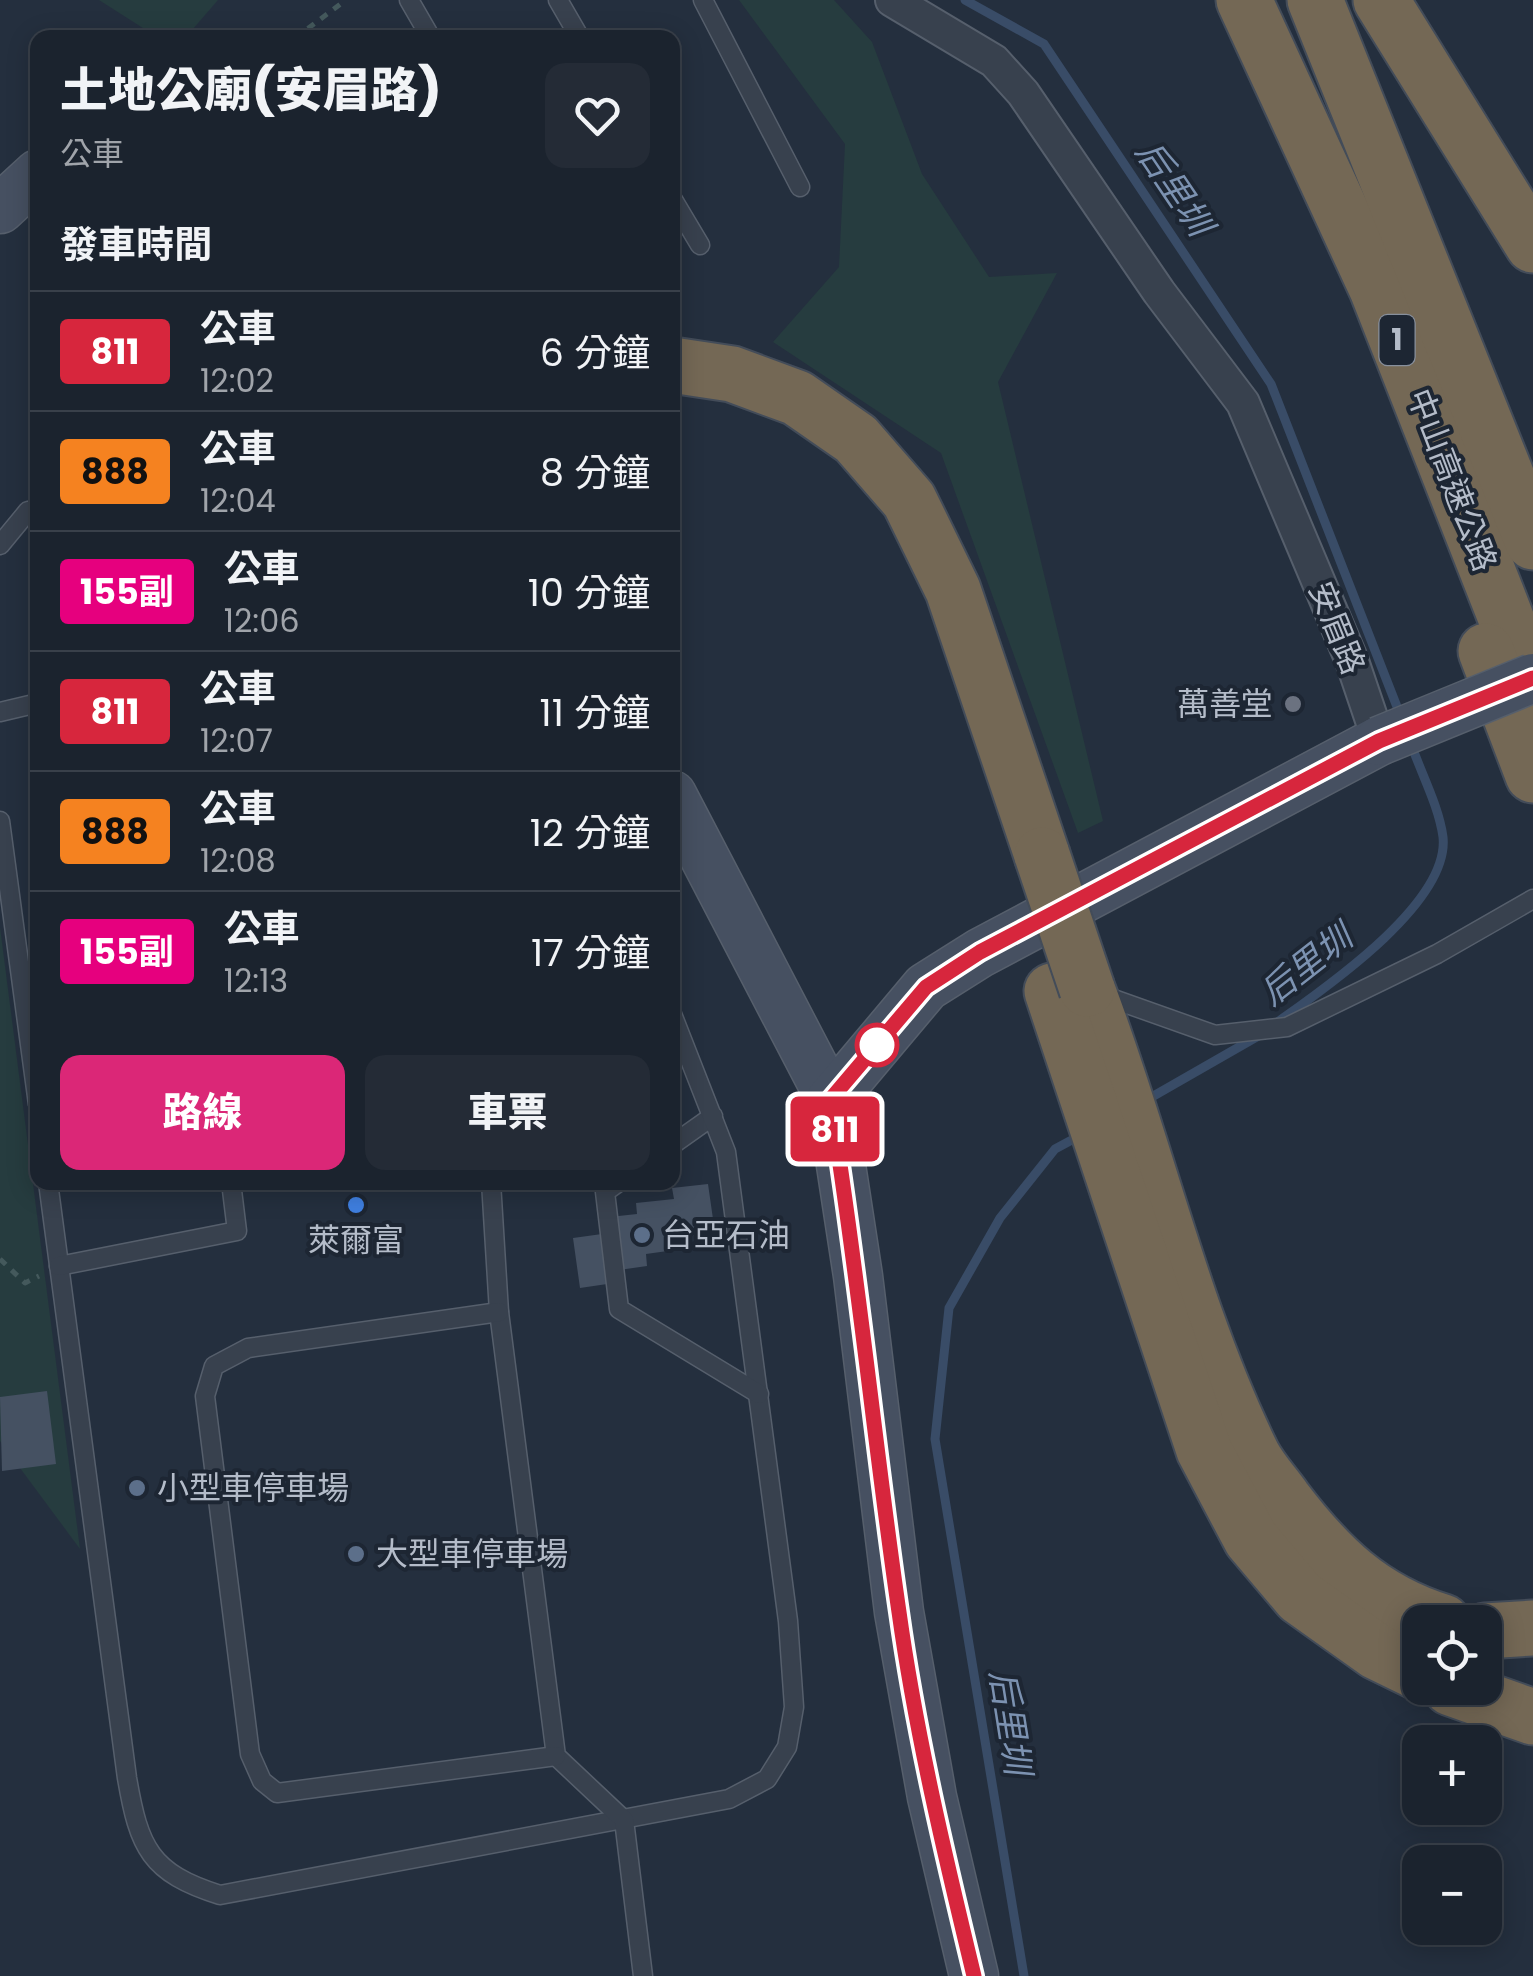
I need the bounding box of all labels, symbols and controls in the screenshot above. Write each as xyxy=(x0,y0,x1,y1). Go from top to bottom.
text: 土地公廟(安眉路) xyxy=(60,57,441,124)
button: heart xyxy=(545,63,650,168)
water label: 后里圳 xyxy=(1125,130,1227,249)
text: 公車 xyxy=(60,131,124,176)
text: 發車時間 xyxy=(60,218,212,271)
text: 公車 xyxy=(200,302,276,355)
road number: 1 xyxy=(1380,315,1414,365)
text: 6 分鐘 xyxy=(540,326,650,379)
text: 811 xyxy=(90,327,140,376)
text: 12:02 xyxy=(200,358,274,403)
street label: 中山高速公路 xyxy=(1397,382,1508,578)
text: 公車 xyxy=(200,422,276,475)
text: 8 分鐘 xyxy=(540,446,650,499)
text: 888 xyxy=(81,447,149,496)
text: 12:04 xyxy=(200,478,276,523)
text: 公車 xyxy=(224,542,300,595)
text: 10 分鐘 xyxy=(528,566,650,619)
text: 155副 xyxy=(80,567,174,616)
street label: 安眉路 xyxy=(1299,575,1376,681)
text: 12:06 xyxy=(224,598,300,643)
text: 公車 xyxy=(200,662,276,715)
place label: 萬善堂 xyxy=(1177,681,1273,726)
text: 11 分鐘 xyxy=(540,686,650,739)
text: 811 xyxy=(90,687,140,736)
marker: 萬善堂 xyxy=(1282,693,1304,715)
text: 12:07 xyxy=(200,718,273,763)
text: 公車 xyxy=(200,782,276,835)
text: 12 分鐘 xyxy=(530,806,650,859)
text: 888 xyxy=(81,807,149,856)
text: 12:08 xyxy=(200,838,276,883)
text: 公車 xyxy=(224,902,300,955)
water label: 后里圳 xyxy=(1249,910,1366,1016)
text: 17 分鐘 xyxy=(531,926,650,979)
text: 155副 xyxy=(80,927,174,976)
text: 12:13 xyxy=(224,958,288,1003)
unlabelled marker xyxy=(856,1024,898,1066)
button: 路線 xyxy=(60,1055,345,1170)
button: 車票 xyxy=(365,1055,650,1170)
line badge: 811 xyxy=(778,1096,892,1162)
text: 811 xyxy=(810,1105,860,1154)
marker: 萊爾富 xyxy=(345,1194,367,1216)
place label: 台亞石油 xyxy=(662,1212,790,1257)
place label: 萊爾富 xyxy=(308,1217,404,1262)
marker: 台亞石油 xyxy=(631,1224,653,1246)
place label: 小型車停車場 xyxy=(157,1465,349,1510)
marker: 小型車停車場 xyxy=(126,1477,148,1499)
place label: 大型車停車場 xyxy=(376,1531,568,1576)
marker: 大型車停車場 xyxy=(345,1543,367,1565)
map controls xyxy=(1402,1605,1502,1945)
button: locate xyxy=(1402,1605,1502,1705)
water label: 后里圳 xyxy=(978,1666,1044,1783)
button: + xyxy=(1402,1725,1502,1825)
button: − xyxy=(1402,1845,1502,1945)

